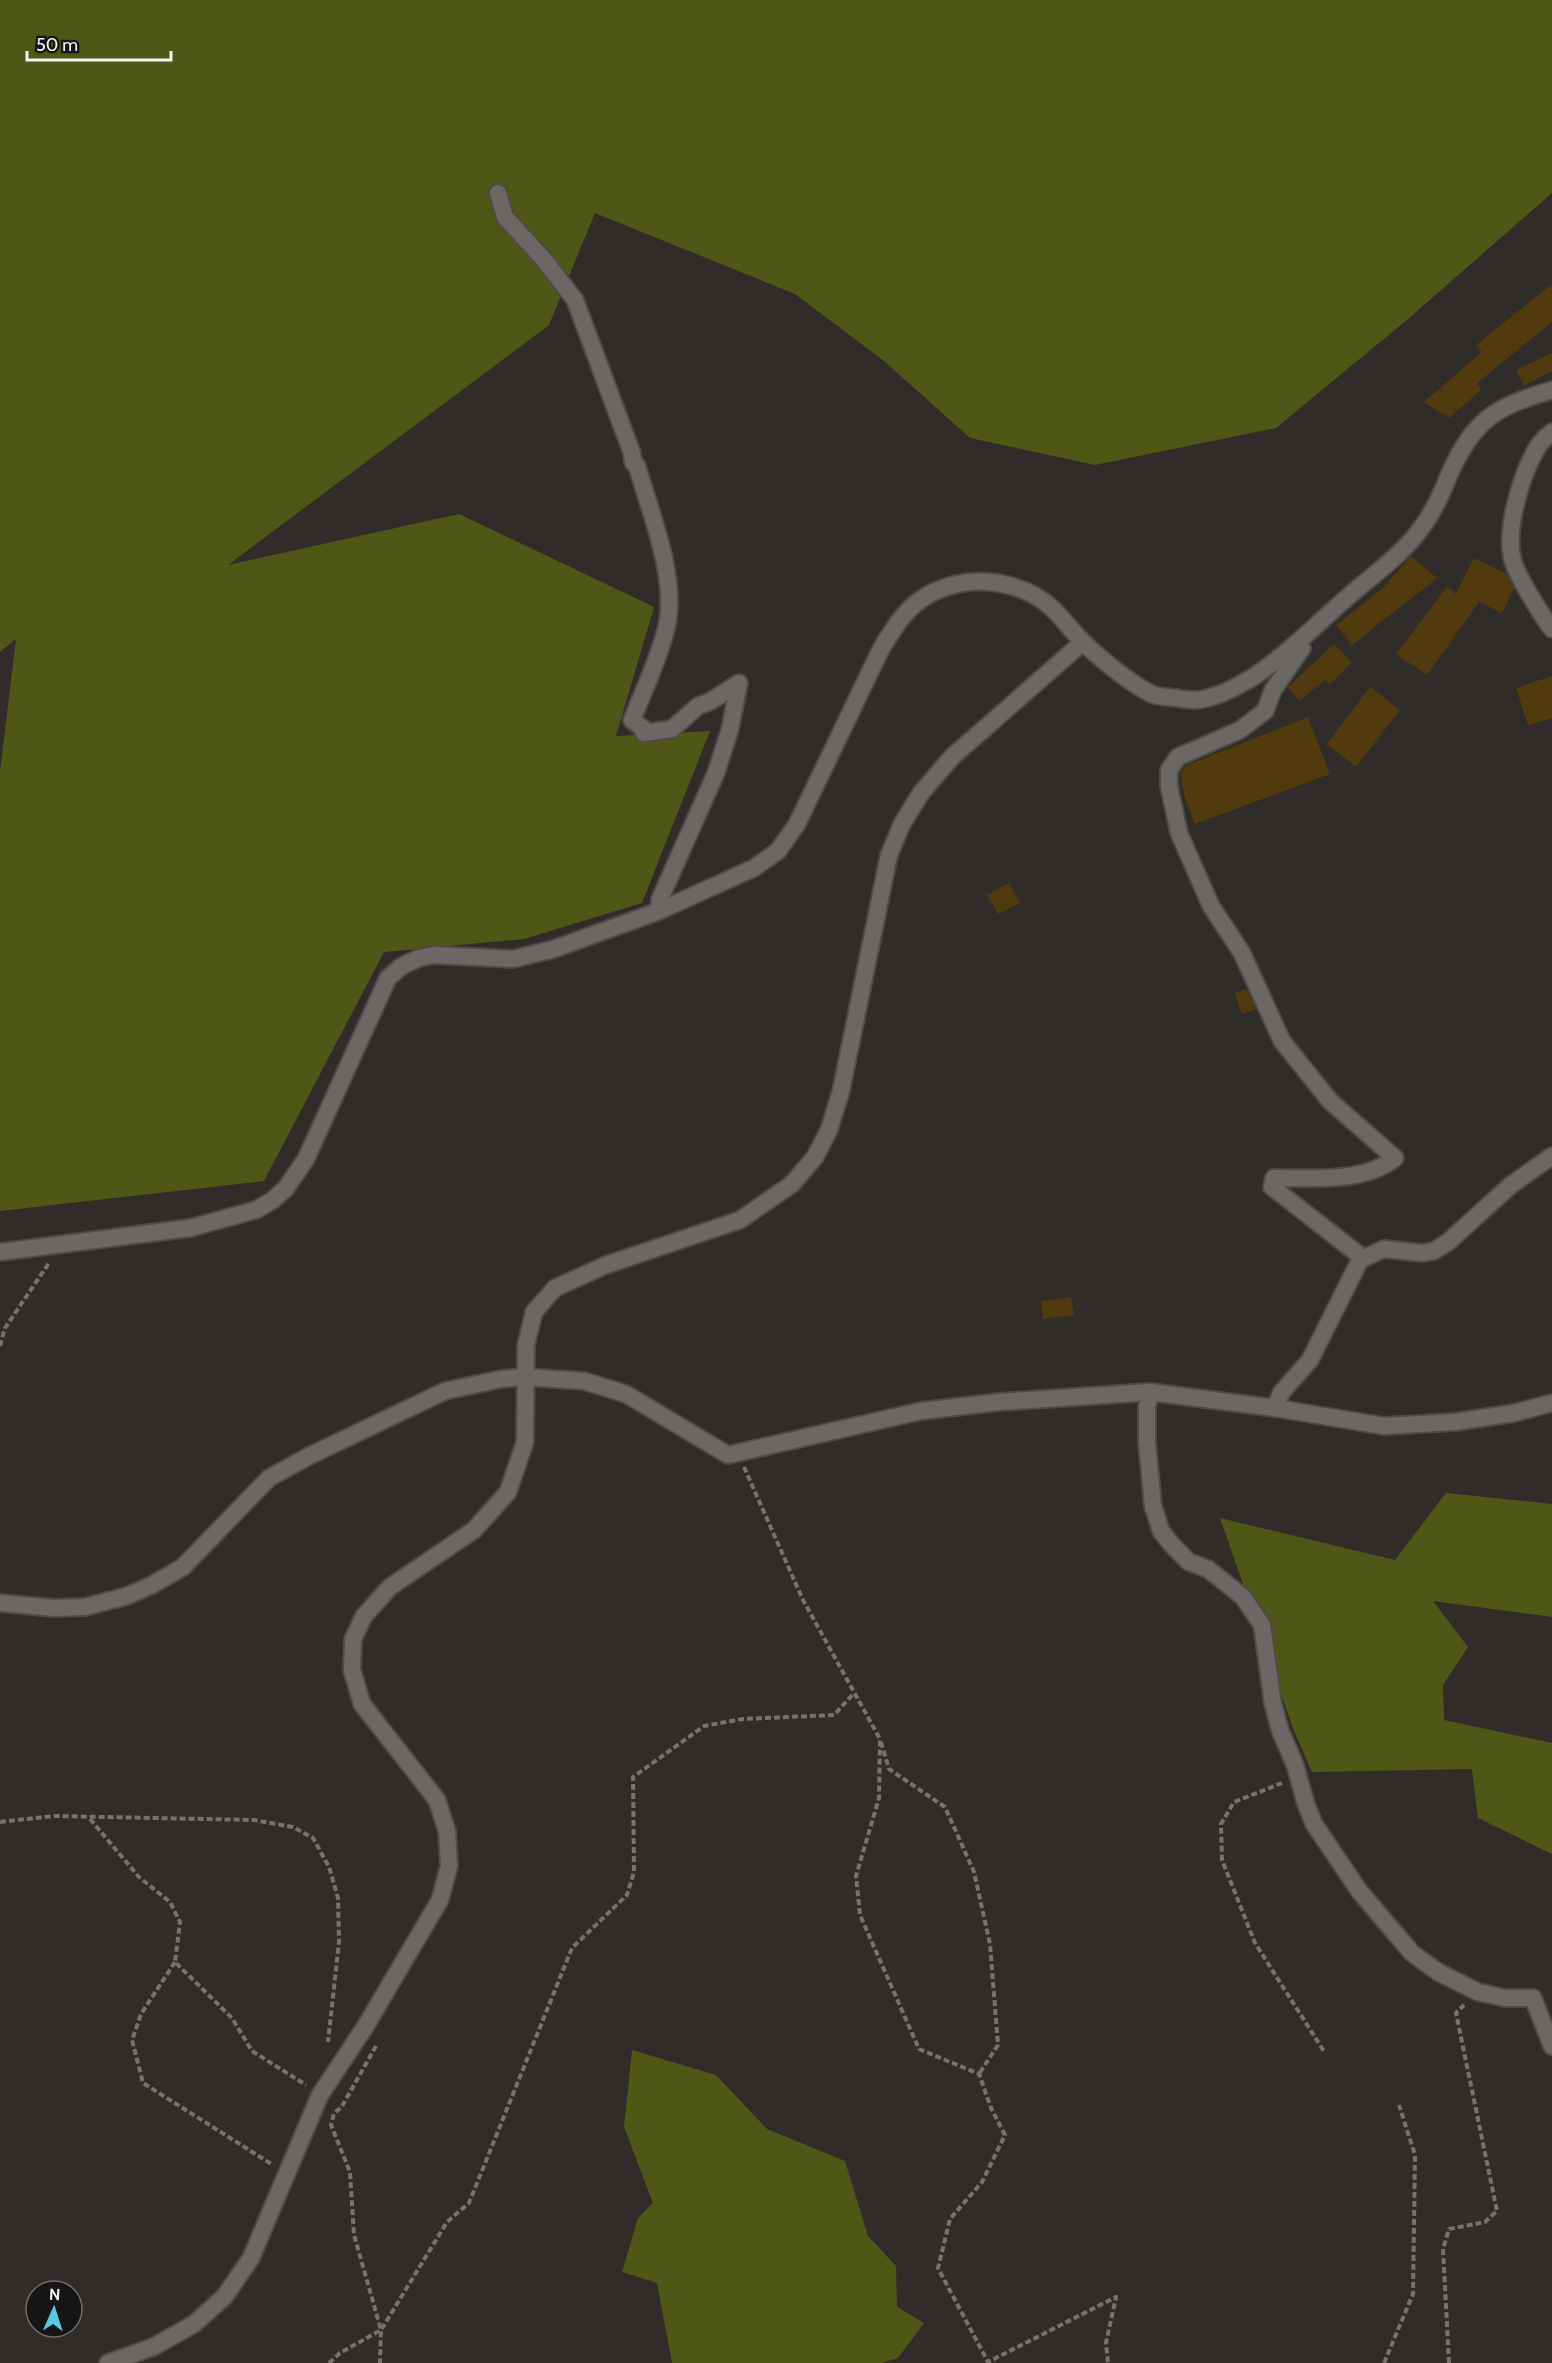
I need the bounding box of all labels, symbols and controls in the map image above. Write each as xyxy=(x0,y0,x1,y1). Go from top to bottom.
scale bar xyxy=(27,24,171,62)
text: 50 m xyxy=(36,34,78,56)
north arrow xyxy=(24,2279,84,2339)
text: N xyxy=(49,2285,61,2304)

